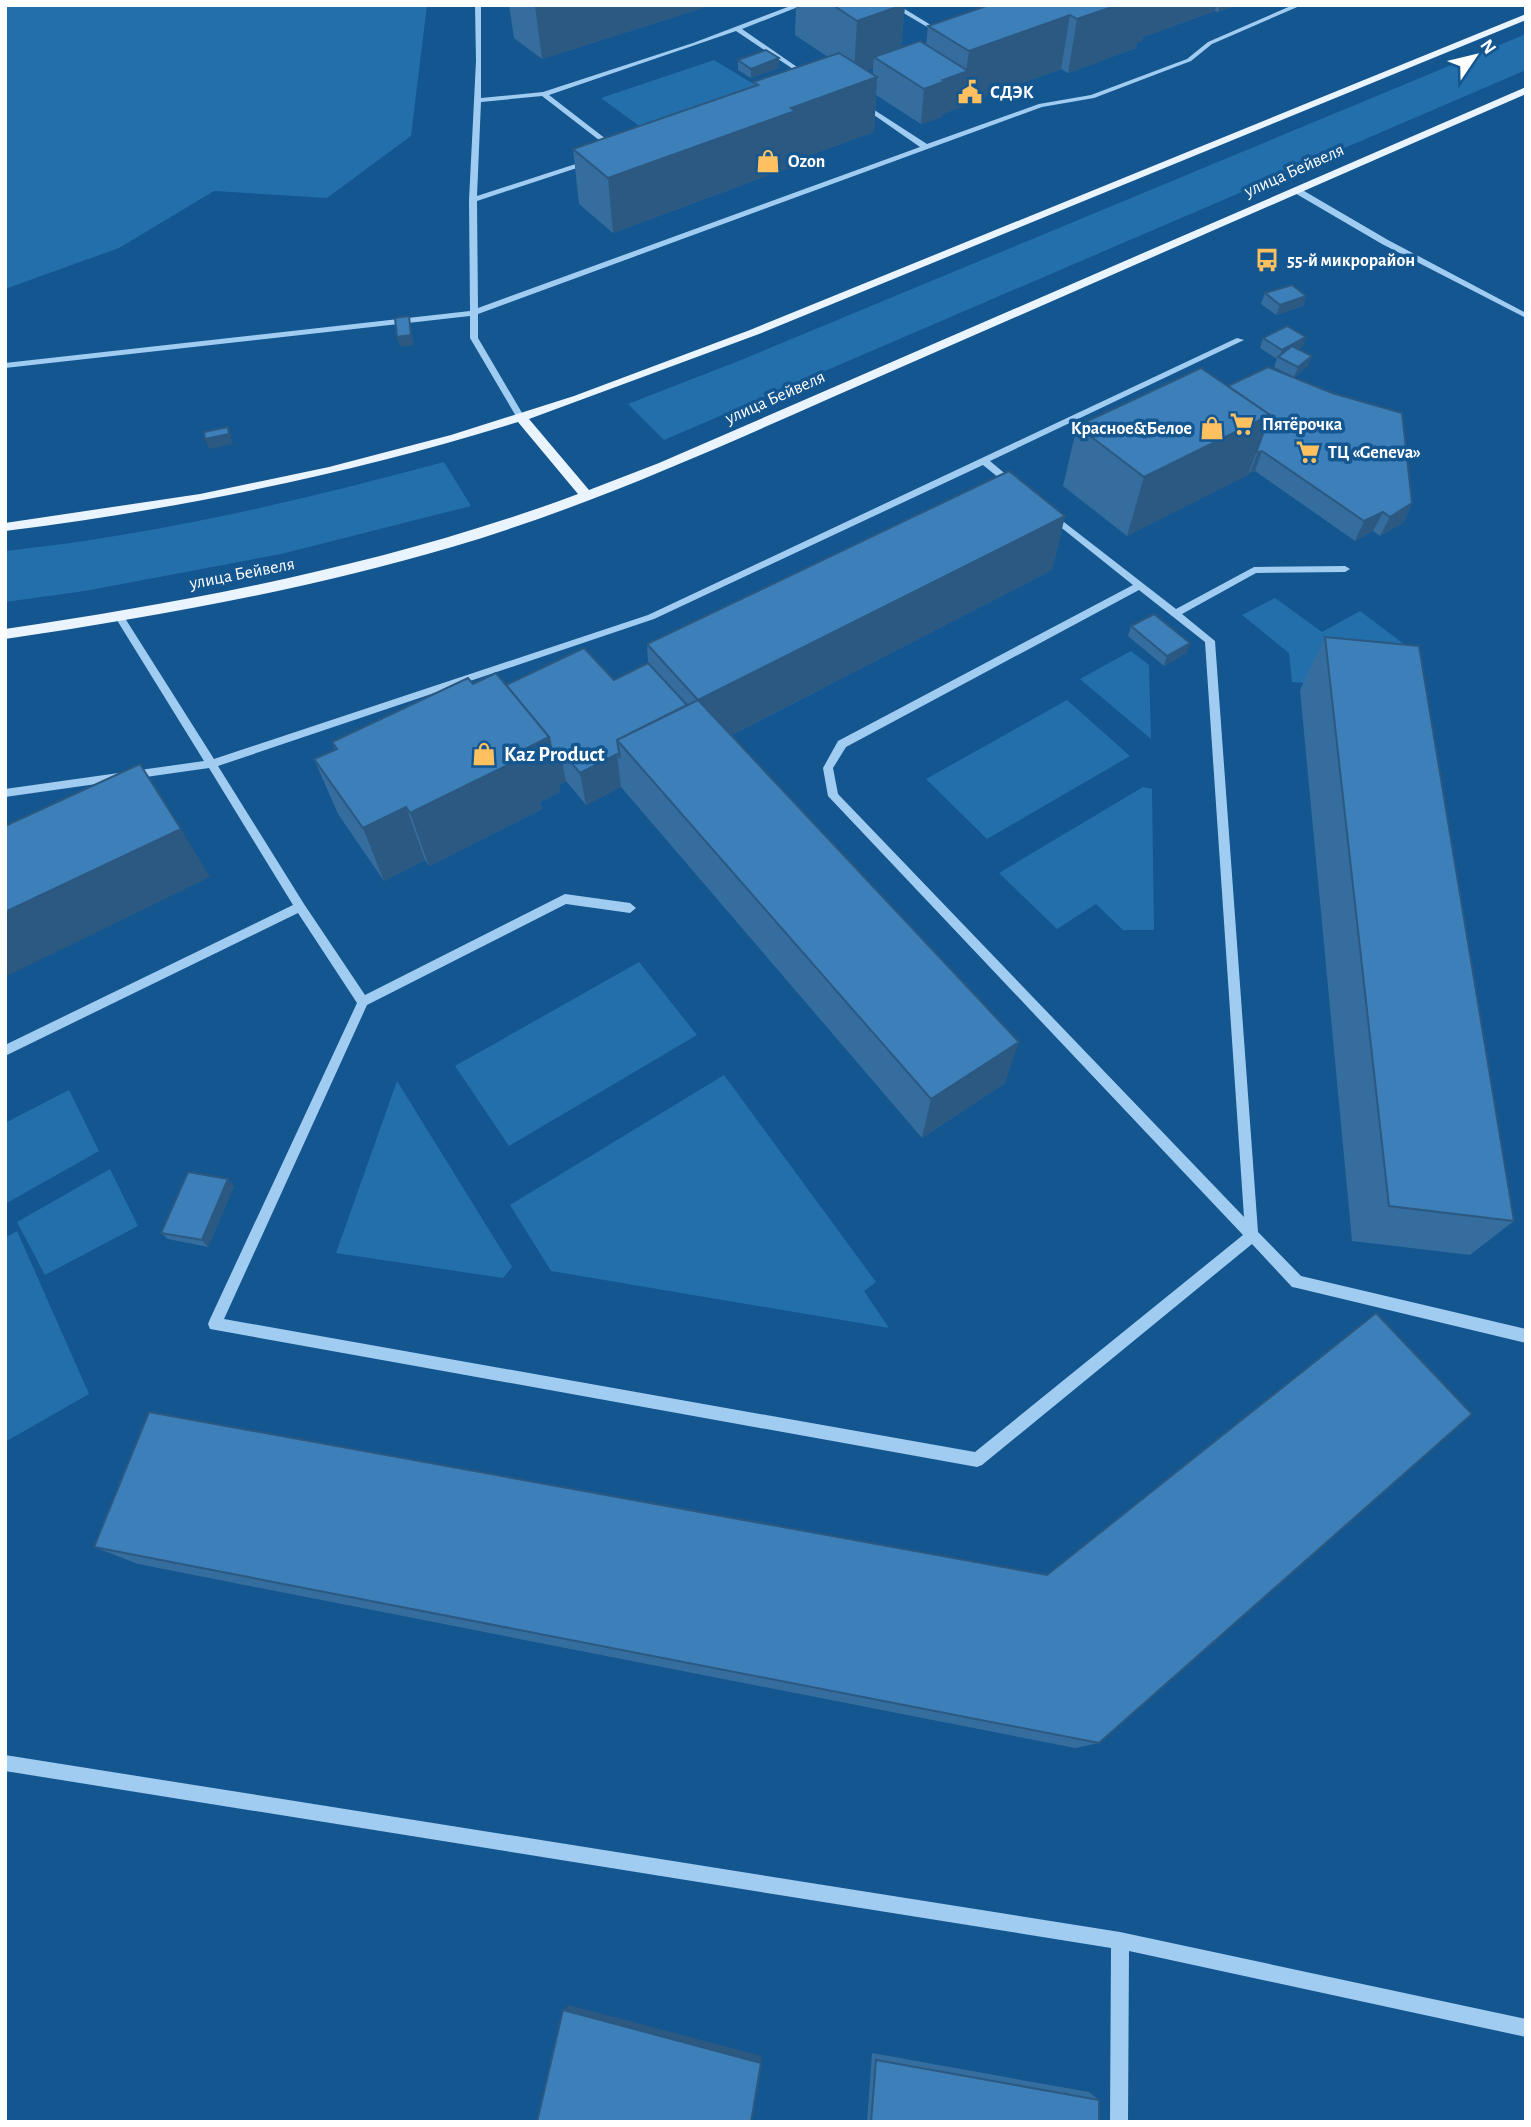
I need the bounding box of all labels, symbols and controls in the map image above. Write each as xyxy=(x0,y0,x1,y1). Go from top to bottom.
north arrow xyxy=(1440,21,1510,91)
text: N xyxy=(1476,36,1499,58)
public building icon: СДЭК xyxy=(956,78,984,106)
place label: СДЭК xyxy=(990,84,1034,102)
street label: улица Бейвеля xyxy=(1241,141,1347,201)
shop icon: Ozon xyxy=(754,147,782,175)
place label: Ozon xyxy=(788,153,825,171)
bus stop icon: 55-й микрорайон xyxy=(1253,246,1281,274)
place label: 55-й микрорайон xyxy=(1287,252,1415,270)
street label: улица Бейвеля xyxy=(722,368,828,428)
supermarket icon: Пятёрочка xyxy=(1228,410,1256,438)
shop icon: Красное&Белое xyxy=(1198,414,1226,442)
place label: Пятёрочка xyxy=(1262,416,1343,434)
place label: Красное&Белое xyxy=(1071,420,1192,438)
supermarket icon: ТЦ «Geneva» xyxy=(1294,438,1322,466)
place label: ТЦ «Geneva» xyxy=(1328,444,1421,462)
street label: улица Бейвеля xyxy=(187,555,296,593)
shop icon: Kaz Product xyxy=(470,740,498,768)
place label: Kaz Product xyxy=(504,744,605,765)

